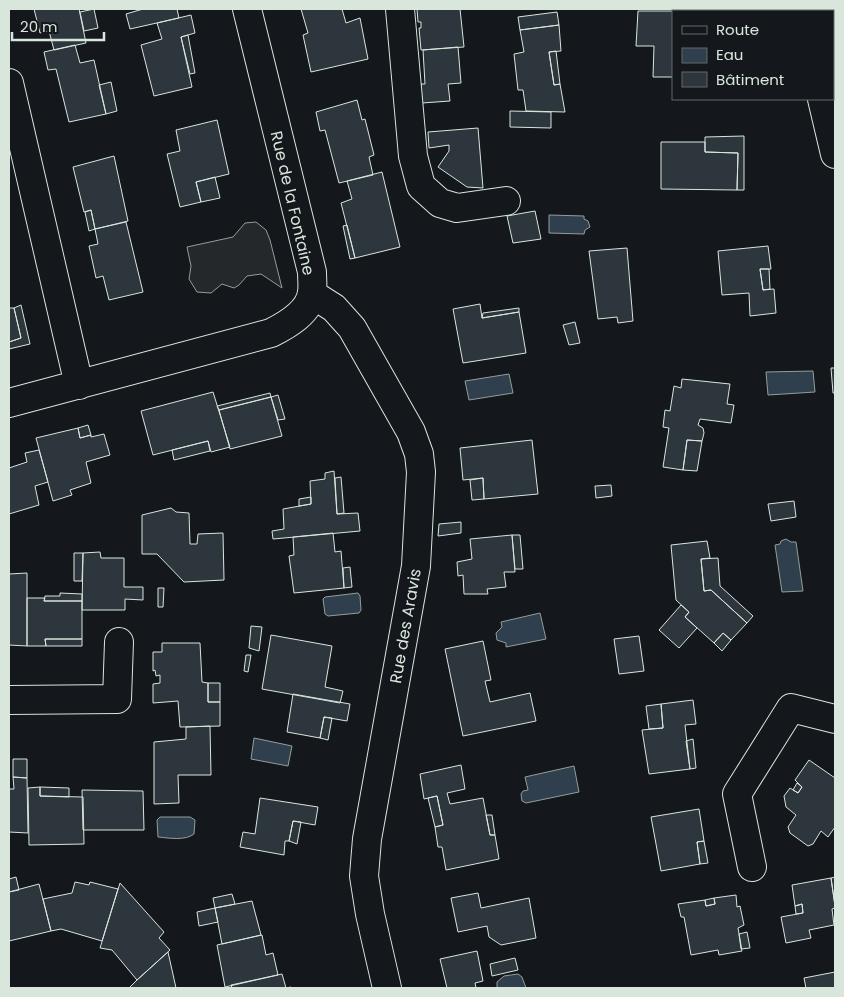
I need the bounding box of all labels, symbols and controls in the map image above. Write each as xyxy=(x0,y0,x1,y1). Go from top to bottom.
scale bar xyxy=(12,10,105,42)
legend xyxy=(672,10,834,100)
text: 20 m xyxy=(20,16,58,37)
text: Route xyxy=(716,19,759,40)
text: Eau xyxy=(716,44,743,65)
text: Bâtiment xyxy=(716,69,784,90)
street label: Rue de la Fontaine xyxy=(265,129,320,278)
street label: Rue des Aravis xyxy=(384,567,427,685)

